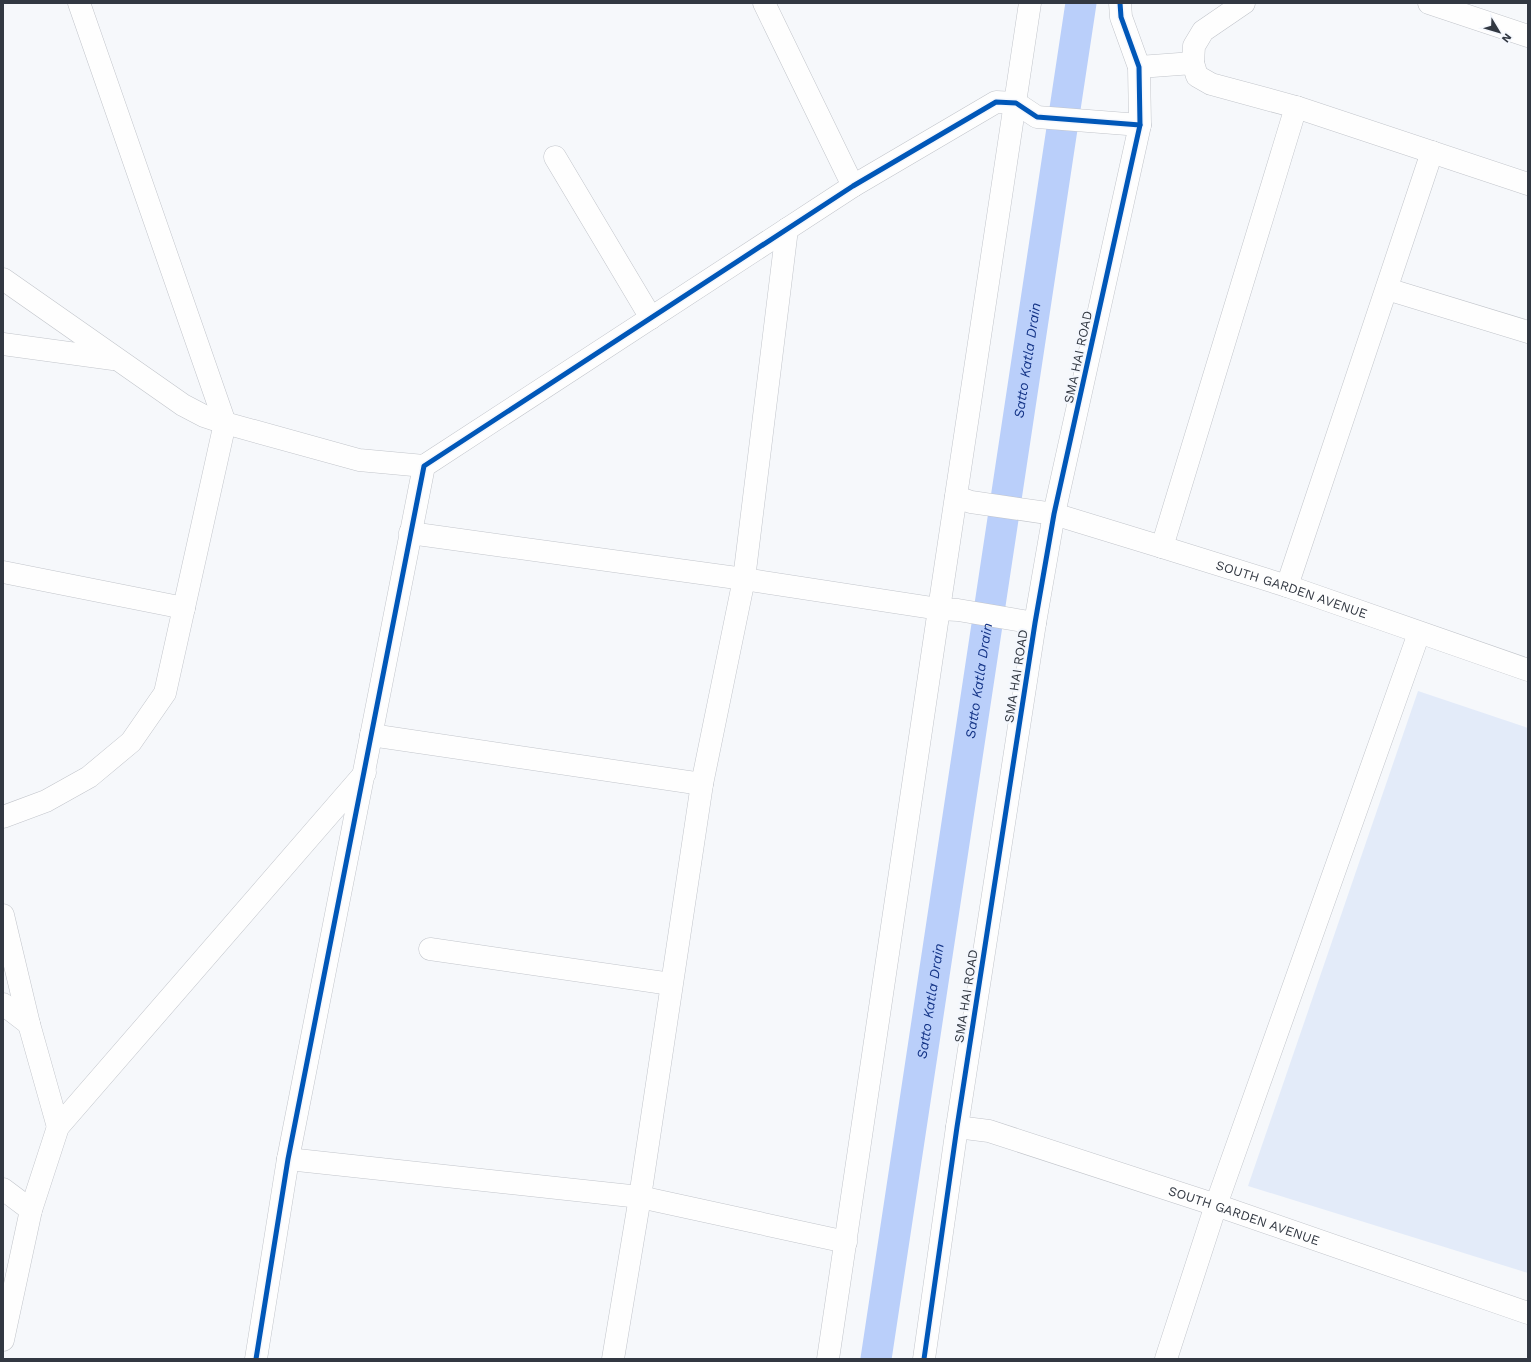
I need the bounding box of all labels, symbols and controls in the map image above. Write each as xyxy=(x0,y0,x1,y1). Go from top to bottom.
north arrow xyxy=(1479,12,1519,52)
text: N xyxy=(1499,31,1514,45)
water label: Satto Katla Drain xyxy=(1010,301,1044,419)
street label: SMA HAI ROAD xyxy=(1061,309,1095,405)
street label: SOUTH GARDEN AVENUE xyxy=(1214,557,1369,621)
water label: Satto Katla Drain xyxy=(962,622,995,740)
street label: SMA HAI ROAD xyxy=(1001,628,1031,724)
water label: Satto Katla Drain xyxy=(913,942,947,1060)
street label: SMA HAI ROAD xyxy=(951,948,981,1044)
street label: SOUTH GARDEN AVENUE xyxy=(1167,1183,1322,1248)

